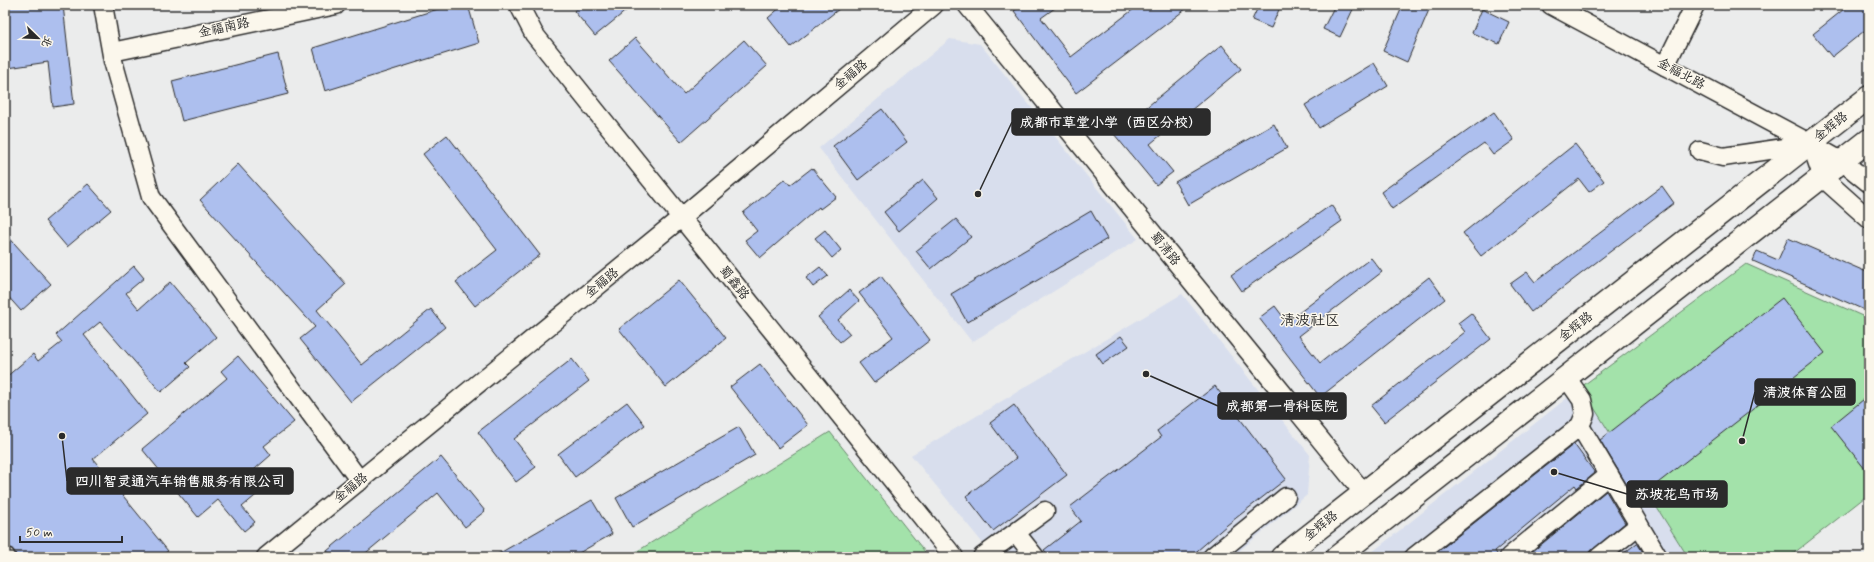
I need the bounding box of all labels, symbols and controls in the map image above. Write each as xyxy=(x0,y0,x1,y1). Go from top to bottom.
street label: 金福南路 xyxy=(197,14,251,42)
north arrow xyxy=(18,18,58,58)
text: 北 xyxy=(38,34,55,49)
street label: 金福北路 xyxy=(1654,54,1708,94)
street label: 金福路 xyxy=(831,56,871,94)
street label: 金辉路 xyxy=(1810,108,1852,146)
callout: 成都市草堂小学（西区分校） xyxy=(1012,109,1210,135)
text: 成都市草堂小学（西区分校） xyxy=(1020,114,1202,132)
street label: 蜀清路 xyxy=(1146,228,1184,270)
street label: 蜀鑫路 xyxy=(715,262,753,304)
street label: 金福路 xyxy=(581,264,623,302)
street label: 金辉路 xyxy=(1555,308,1597,346)
district label: 清波社区 xyxy=(1280,311,1340,331)
callout: 清波体育公园 xyxy=(1755,379,1855,405)
text: 清波体育公园 xyxy=(1763,384,1847,402)
callout: 成都第一骨科医院 xyxy=(1218,393,1346,419)
text: 成都第一骨科医院 xyxy=(1226,398,1338,416)
callout: 四川智灵通汽车销售服务有限公司 xyxy=(67,468,293,494)
street label: 金福路 xyxy=(330,469,372,507)
text: 四川智灵通汽车销售服务有限公司 xyxy=(75,473,285,491)
callout: 苏坡花鸟市场 xyxy=(1627,481,1727,507)
text: 苏坡花鸟市场 xyxy=(1635,486,1719,504)
street label: 金辉路 xyxy=(1300,507,1342,545)
scale bar xyxy=(20,518,122,544)
text: 50 m xyxy=(26,525,53,541)

